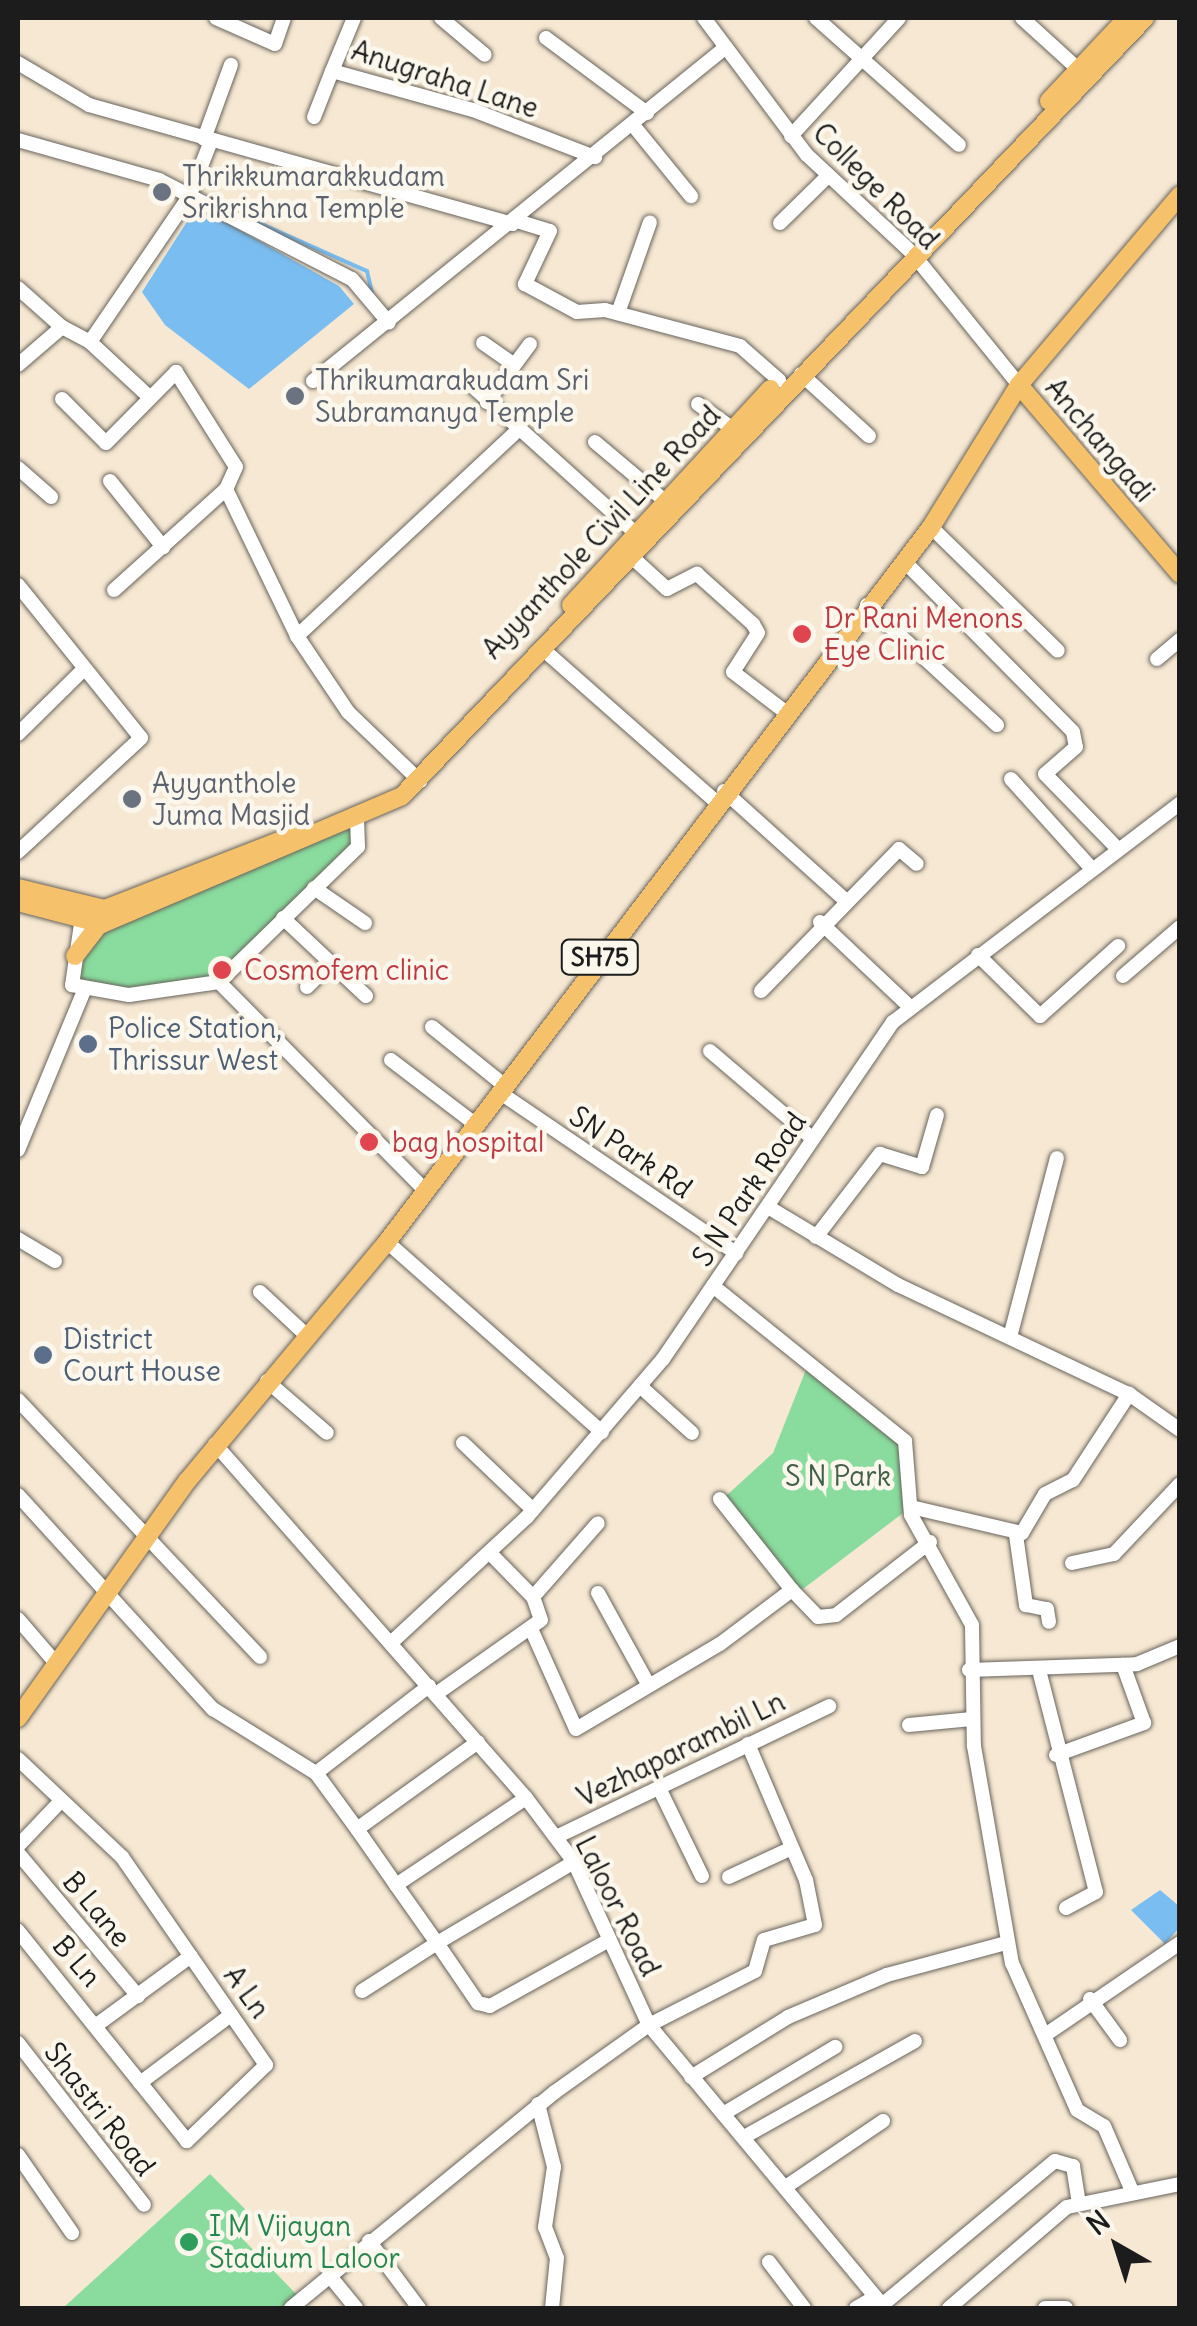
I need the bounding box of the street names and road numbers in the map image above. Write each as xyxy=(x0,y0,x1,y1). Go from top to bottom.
street label: Anugraha Lane xyxy=(347,33,543,125)
street label: College Road xyxy=(806,116,946,256)
street label: Anchangadi xyxy=(1039,371,1161,509)
street label: Ayyanthole Civil Line Road xyxy=(475,399,727,665)
road number: SH75 xyxy=(560,937,640,977)
street label: SN Park Rd xyxy=(563,1099,699,1205)
street label: S N Park Road xyxy=(685,1106,813,1272)
street label: Vezhaparambil Ln xyxy=(572,1684,790,1814)
street label: Laloor Road xyxy=(568,1830,668,1982)
street label: B Lane xyxy=(56,1865,138,1953)
street label: B Ln xyxy=(46,1929,108,1993)
street label: A Ln xyxy=(217,1959,277,2025)
street label: Shastri Road xyxy=(38,2036,162,2182)

